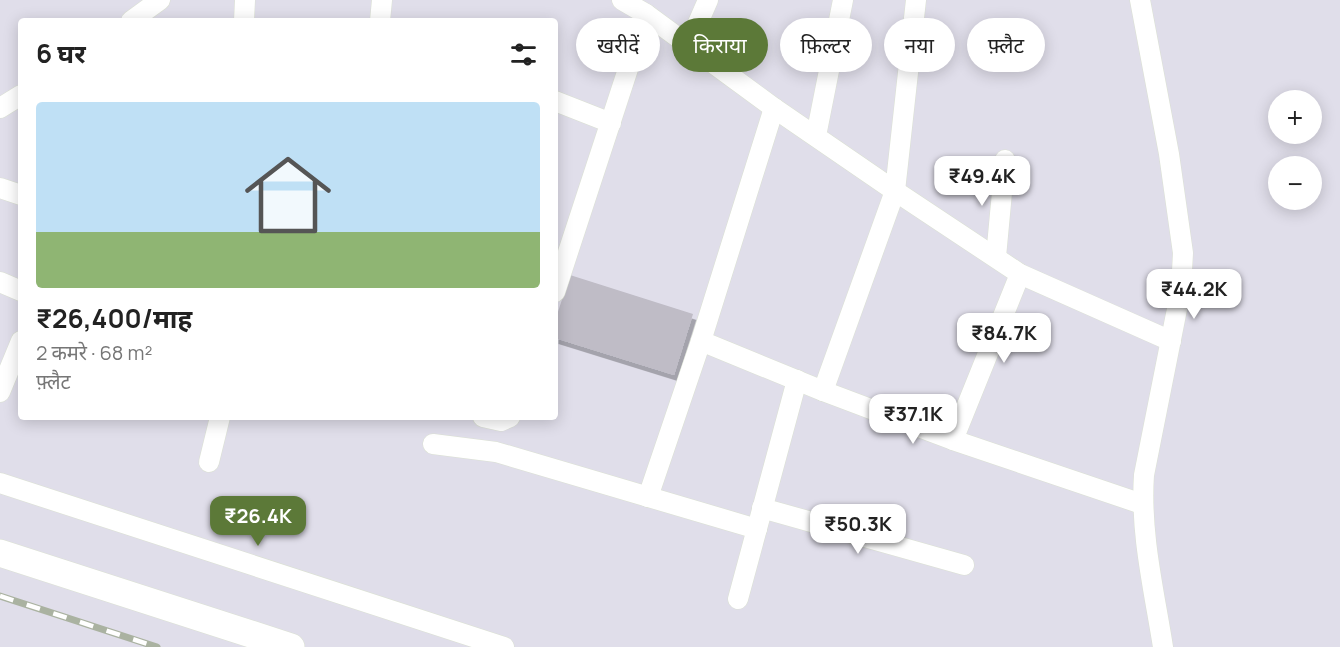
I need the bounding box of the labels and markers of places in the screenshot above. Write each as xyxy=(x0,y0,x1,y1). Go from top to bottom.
pin: ₹49.4K xyxy=(933,156,1031,207)
pin: ₹44.2K xyxy=(1145,269,1243,320)
pin: ₹84.7K xyxy=(955,313,1053,364)
pin: ₹37.1K xyxy=(864,394,962,445)
pin: ₹26.4K xyxy=(209,496,307,547)
pin: ₹50.3K xyxy=(809,504,907,555)

